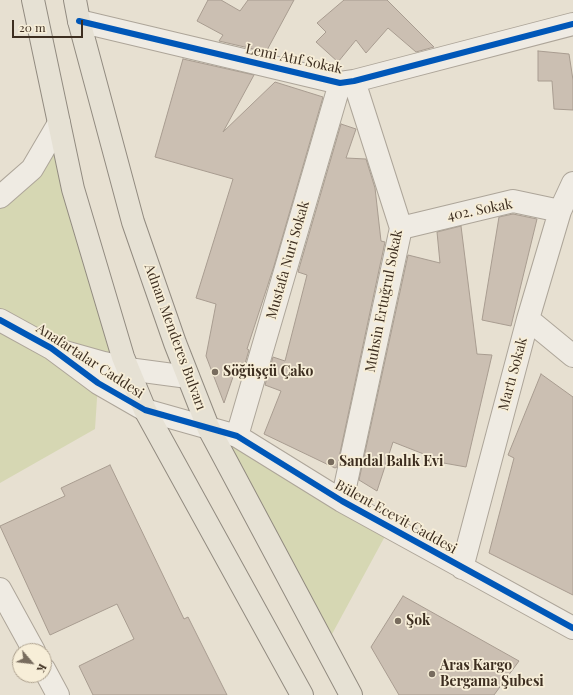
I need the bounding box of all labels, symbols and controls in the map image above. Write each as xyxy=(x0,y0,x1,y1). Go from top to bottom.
scale bar xyxy=(14,12,85,38)
text: 20 m xyxy=(19,19,46,35)
street label: Lemi Atıf Sokak xyxy=(244,41,344,77)
street label: 402. Sokak xyxy=(446,195,514,225)
street label: Mustafa Nuri Sokak xyxy=(263,199,313,321)
street label: Muhsin Ertuğrul Sokak xyxy=(362,228,406,374)
street label: Adnan Menderes Bulvarı xyxy=(141,262,209,412)
street label: Anafartalar Caddesi xyxy=(33,320,147,402)
street label: Martı Sokak xyxy=(495,336,531,412)
place label: Söğüşçü Çako xyxy=(223,364,313,380)
marker: Söğüşçü Çako xyxy=(210,367,220,377)
place label: Sandal Balık Evi xyxy=(339,454,443,470)
marker: Sandal Balık Evi xyxy=(326,457,336,467)
street label: Bülent Ecevit Caddesi xyxy=(332,477,460,557)
place label: Şok xyxy=(406,613,430,629)
marker: Şok xyxy=(393,616,403,626)
north arrow xyxy=(12,643,52,683)
place label: Aras Kargo Bergama Şubesi xyxy=(440,658,544,690)
text: K xyxy=(34,661,51,675)
marker: Aras Kargo Bergama Şubesi xyxy=(427,669,437,679)

